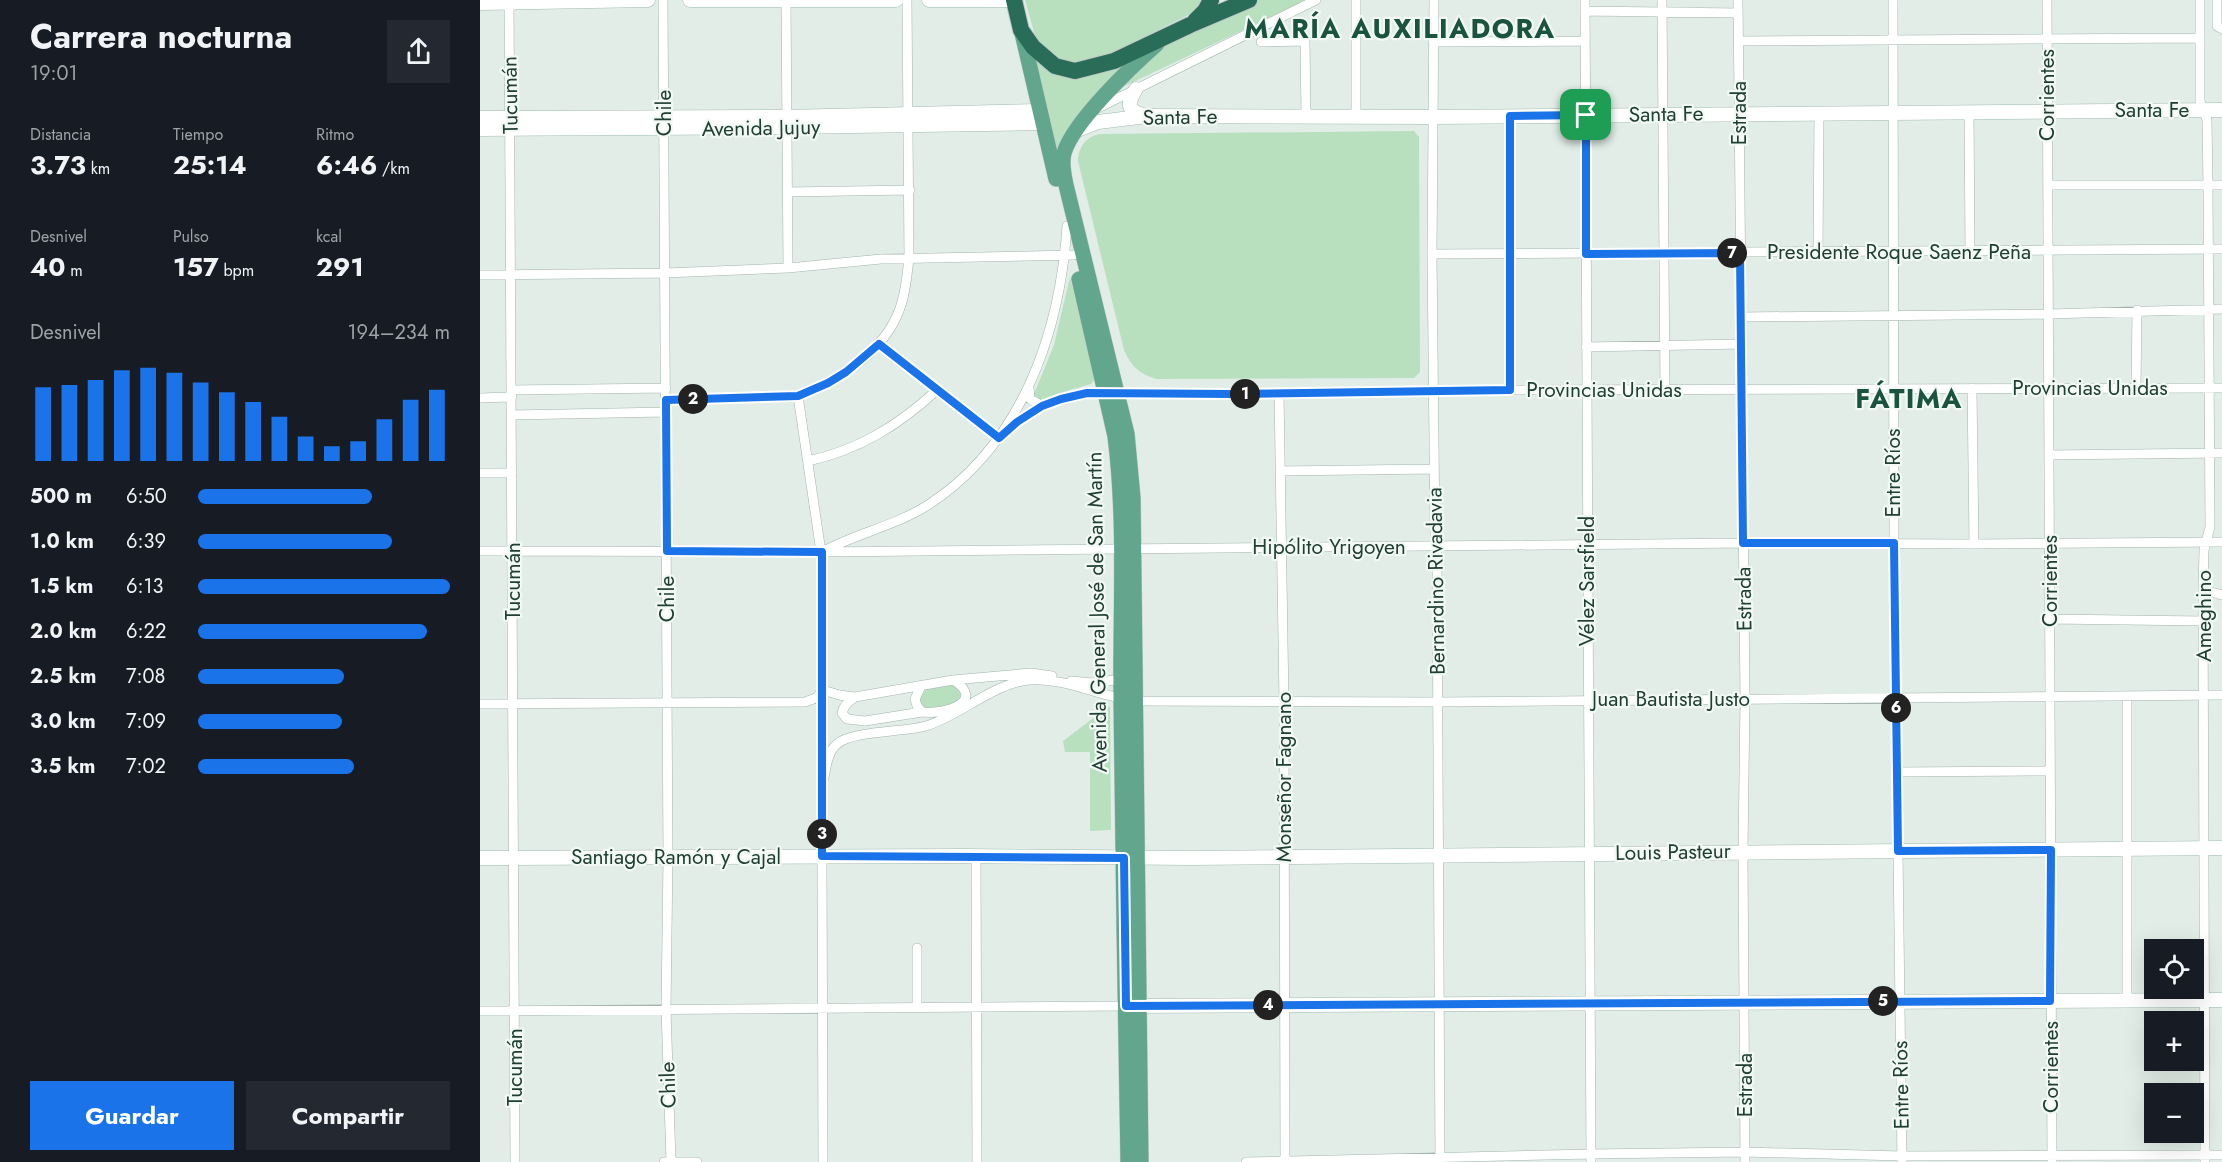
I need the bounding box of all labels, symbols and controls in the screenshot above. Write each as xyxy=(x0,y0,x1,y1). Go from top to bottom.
district label: MARÍA AUXILIADORA xyxy=(1244,9,1556,48)
text: Carrera nocturna xyxy=(30,13,292,60)
button: share xyxy=(387,20,450,83)
street label: Corrientes xyxy=(2032,49,2062,141)
street label: Tucumán xyxy=(494,56,526,134)
text: 19:01 xyxy=(30,59,78,88)
street label: Estrada xyxy=(1724,81,1754,145)
pin xyxy=(1560,89,1611,140)
street label: Chile xyxy=(649,90,679,136)
street label: Santa Fe xyxy=(2115,95,2190,125)
icon: arrive xyxy=(1569,98,1602,131)
street label: Santa Fe xyxy=(1628,98,1704,130)
street label: Santa Fe xyxy=(1142,101,1218,133)
street label: Avenida Jujuy xyxy=(701,112,821,144)
text: Distancia xyxy=(30,123,91,146)
text: Tiempo xyxy=(173,123,223,146)
text: Ritmo xyxy=(316,123,354,146)
text: 3.73 xyxy=(30,146,86,184)
text: 25:14 xyxy=(173,146,247,184)
text: 6:46 xyxy=(316,146,377,184)
text: km xyxy=(86,157,110,180)
text: /km xyxy=(377,157,410,180)
text: Desnivel xyxy=(30,225,87,248)
text: Pulso xyxy=(173,225,209,248)
text: kcal xyxy=(316,225,342,248)
street label: Presidente Roque Saenz Peña xyxy=(1767,237,2031,267)
pin: 7 xyxy=(1717,238,1747,268)
text: 7 xyxy=(1727,241,1737,264)
text: 40 xyxy=(30,248,65,286)
text: 157 xyxy=(173,248,219,286)
text: 291 xyxy=(316,248,364,286)
text: m xyxy=(65,259,83,282)
text: bpm xyxy=(219,259,254,282)
text: Desnivel xyxy=(30,318,101,347)
text: 194–234 m xyxy=(347,318,450,347)
street label: Provincias Unidas xyxy=(2012,373,2168,403)
street label: Provincias Unidas xyxy=(1526,375,1682,405)
pin: 1 xyxy=(1230,379,1260,409)
district label: FÁTIMA xyxy=(1855,379,1963,418)
text: 1 xyxy=(1241,382,1249,405)
pin: 2 xyxy=(678,384,708,414)
text: 2 xyxy=(688,387,698,410)
street label: Entre Ríos xyxy=(1878,429,1908,517)
street label: Avenida General José de San Martín xyxy=(1079,451,1115,773)
text: 500 m xyxy=(30,482,92,511)
text: 6:50 xyxy=(126,482,167,511)
street label: Bernardino Rivadavia xyxy=(1419,487,1453,675)
street label: Vélez Sarsfield xyxy=(1572,516,1602,646)
text: 1.0 km xyxy=(30,527,94,556)
text: 6:39 xyxy=(126,527,166,556)
street label: Hipólito Yrigoyen xyxy=(1252,532,1406,562)
street label: Corrientes xyxy=(2035,535,2065,627)
street label: Tucumán xyxy=(498,542,528,620)
street label: Estrada xyxy=(1728,567,1760,631)
street label: Ameghino xyxy=(2189,570,2219,662)
text: 1.5 km xyxy=(30,572,93,601)
text: 6:13 xyxy=(126,572,163,601)
street label: Chile xyxy=(652,576,682,622)
text: 2.0 km xyxy=(30,617,97,646)
text: 6:22 xyxy=(126,617,166,646)
text: 2.5 km xyxy=(30,662,96,691)
text: 7:08 xyxy=(126,662,165,691)
street label: Juan Bautista Justo xyxy=(1589,684,1750,714)
street label: Monseñor Fagnano xyxy=(1269,692,1299,862)
pin: 6 xyxy=(1881,693,1911,723)
text: 6 xyxy=(1891,696,1901,719)
text: 3.0 km xyxy=(30,707,96,736)
text: 7:09 xyxy=(126,707,166,736)
text: 3.5 km xyxy=(30,752,95,781)
text: 7:02 xyxy=(126,752,166,781)
pin: 3 xyxy=(807,819,837,849)
text: 3 xyxy=(817,822,827,845)
street label: Louis Pasteur xyxy=(1615,836,1732,868)
street label: Santiago Ramón y Cajal xyxy=(571,842,781,872)
map controls xyxy=(2144,939,2204,1143)
button: locate xyxy=(2144,939,2204,999)
pin: 5 xyxy=(1868,986,1898,1016)
text: 5 xyxy=(1878,989,1888,1012)
pin: 4 xyxy=(1253,990,1283,1020)
text: 4 xyxy=(1262,993,1274,1016)
button: + xyxy=(2144,1011,2204,1071)
street label: Corrientes xyxy=(2036,1021,2066,1113)
street label: Tucumán xyxy=(500,1028,530,1106)
street label: Entre Ríos xyxy=(1885,1040,1917,1130)
street label: Estrada xyxy=(1730,1053,1760,1117)
street label: Chile xyxy=(652,1061,684,1109)
button: Guardar xyxy=(30,1081,234,1150)
button: Compartir xyxy=(246,1081,450,1150)
button: − xyxy=(2144,1083,2204,1143)

